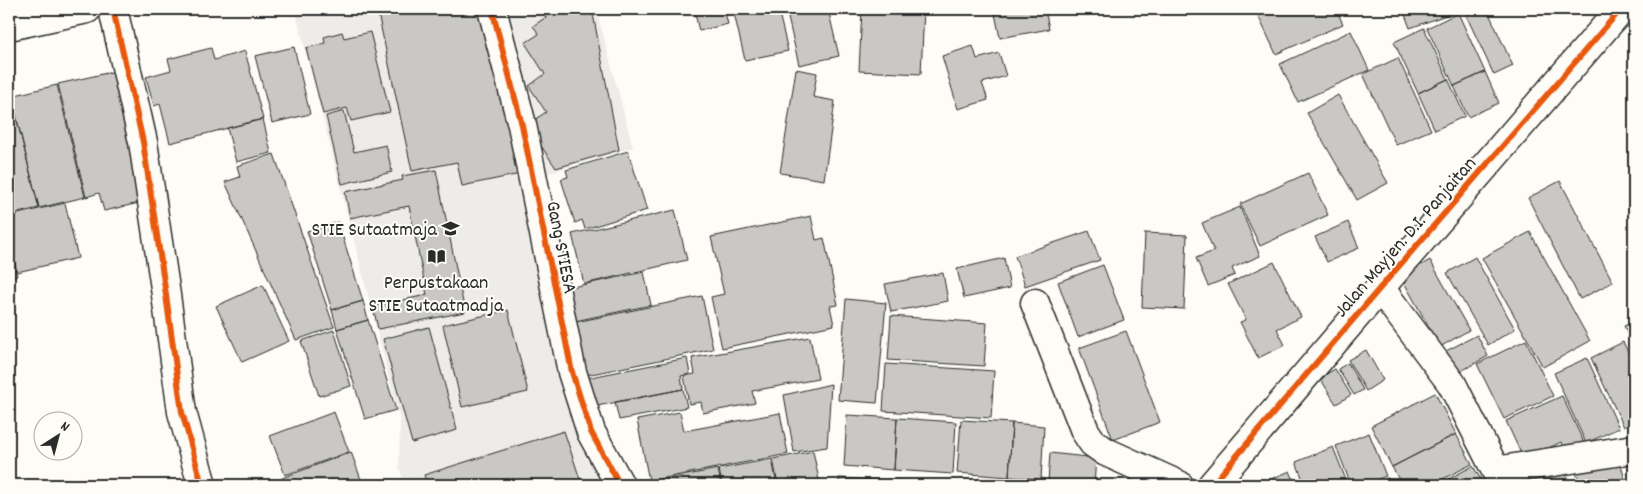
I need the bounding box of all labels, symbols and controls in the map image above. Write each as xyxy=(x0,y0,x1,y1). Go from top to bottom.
street label: Jalan Mayjen. D.I. Panjaitan xyxy=(1329,152,1484,324)
street label: Gang STIESA xyxy=(537,199,583,296)
place label: STIE Sutaatmaja xyxy=(312,217,438,245)
school or university icon: STIE Sutaatmaja xyxy=(441,218,461,238)
library icon: Perpustakaan STIE Sutaatmadja xyxy=(426,247,446,267)
place label: Perpustakaan STIE Sutaatmadja xyxy=(369,270,504,321)
north arrow xyxy=(32,412,82,462)
text: N xyxy=(56,417,73,437)

